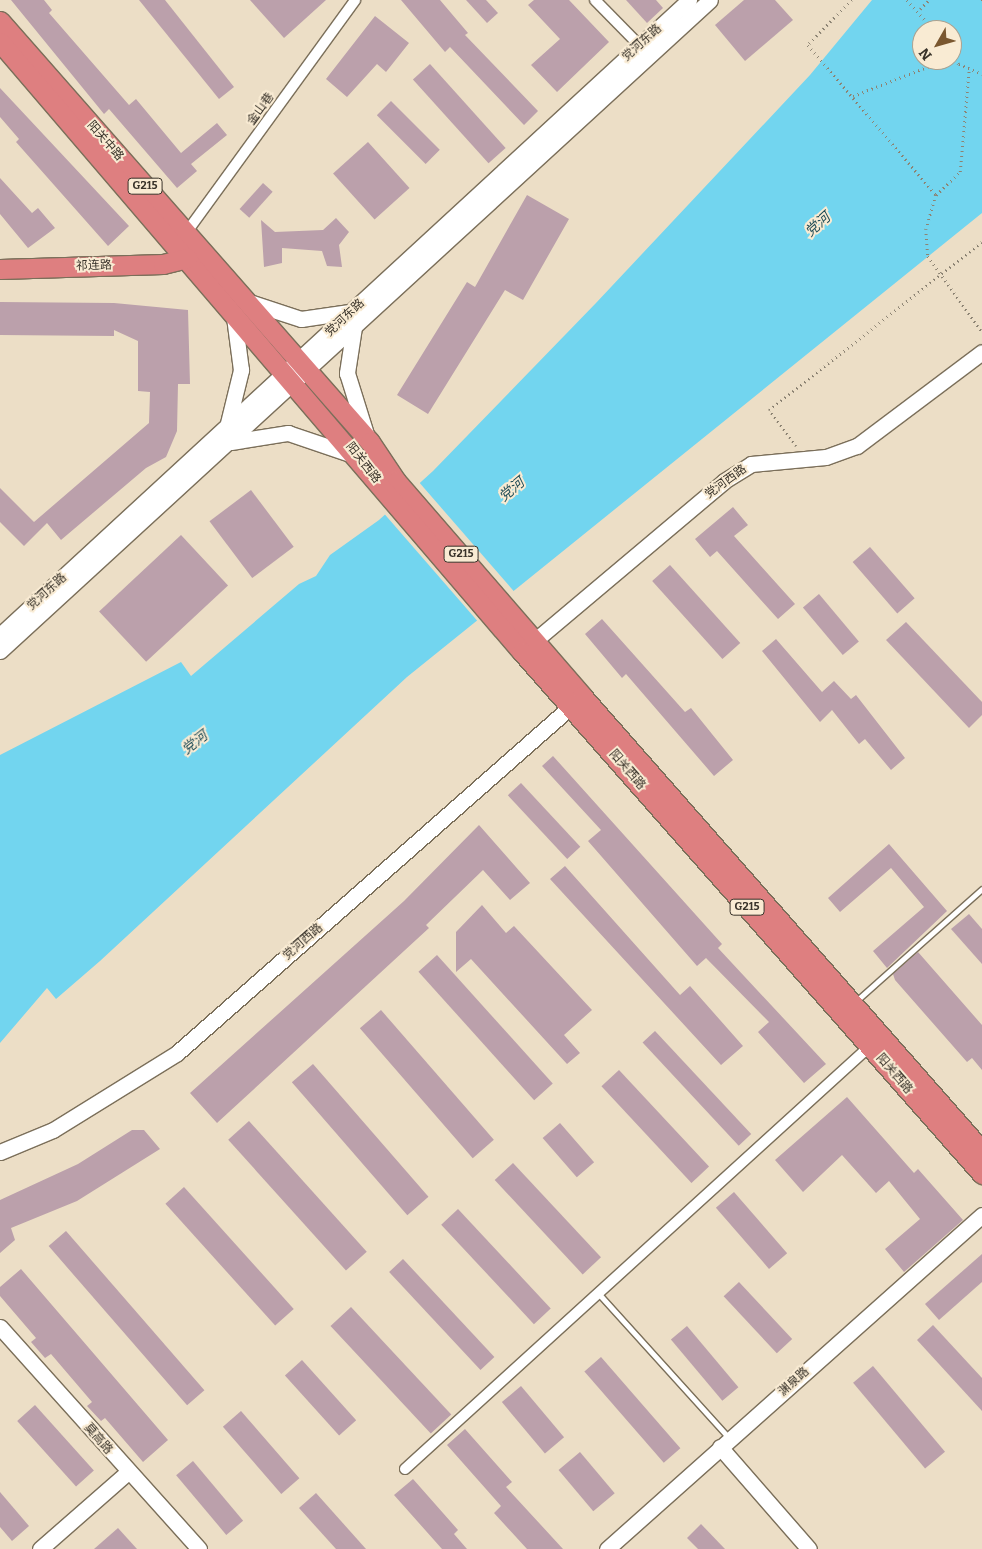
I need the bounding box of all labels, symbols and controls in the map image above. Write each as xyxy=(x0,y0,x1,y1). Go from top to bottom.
north arrow xyxy=(912,20,962,70)
street label: 党河东路 xyxy=(619,22,665,64)
text: N xyxy=(916,44,936,63)
street label: 金山巷 xyxy=(245,90,277,128)
street label: 阳关中路 xyxy=(84,118,126,164)
road number: G215 xyxy=(128,178,162,195)
water label: 党河 xyxy=(802,209,834,241)
street label: 祁连路 xyxy=(76,258,112,274)
street label: 党河东路 xyxy=(323,296,367,340)
street label: 阳关西路 xyxy=(343,440,383,486)
street label: 党河西路 xyxy=(702,462,750,502)
water label: 党河 xyxy=(496,475,528,505)
road number: G215 xyxy=(444,546,478,562)
street label: 党河东路 xyxy=(24,571,70,613)
water label: 党河 xyxy=(179,728,211,758)
street label: 阳关西路 xyxy=(606,747,648,793)
road number: G215 xyxy=(730,899,764,916)
street label: 党河西路 xyxy=(280,921,326,963)
street label: 阳关西路 xyxy=(873,1051,915,1097)
street label: 渊泉路 xyxy=(776,1365,812,1399)
street label: 莫高路 xyxy=(81,1421,115,1457)

